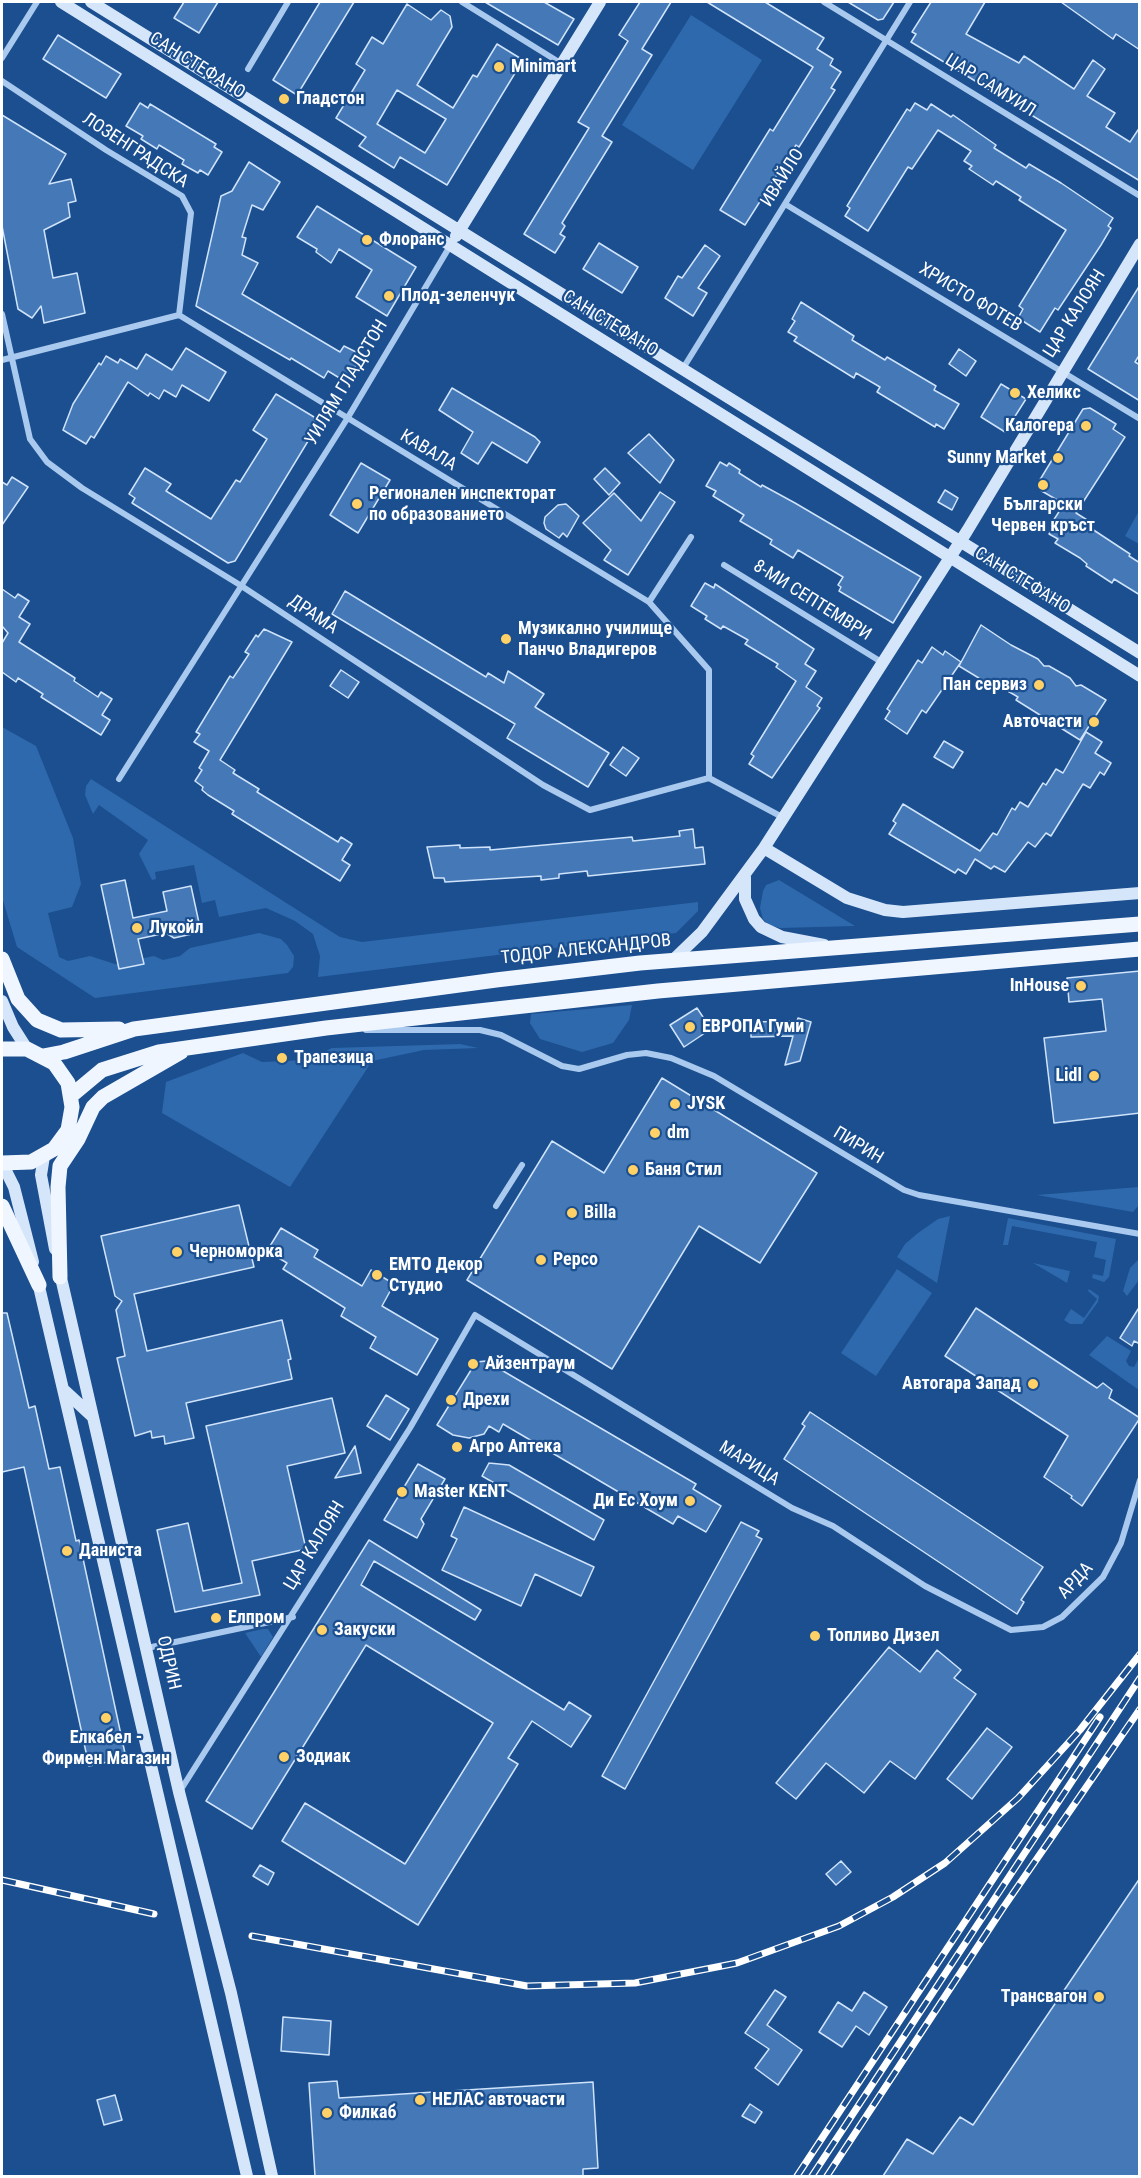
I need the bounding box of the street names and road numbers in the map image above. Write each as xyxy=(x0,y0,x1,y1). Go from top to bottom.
street label: САН СТЕФАНО xyxy=(145,28,249,104)
street label: ЦАР САМУИЛ xyxy=(941,50,1039,122)
street label: ЛОЗЕНГРАДСКА xyxy=(78,109,192,193)
street label: ИВАЙЛО xyxy=(757,145,809,211)
street label: ХРИСТО ФОТЕВ xyxy=(915,259,1025,337)
street label: ЦАР КАЛОЯН xyxy=(1039,266,1111,362)
street label: САН СТЕФАНО xyxy=(558,286,662,362)
street label: УИЛЯМ ГЛАДСТОН xyxy=(301,316,393,450)
street label: КАВАЛА xyxy=(396,426,460,476)
street label: САН СТЕФАНО xyxy=(970,543,1074,619)
street label: 8-МИ СЕПТЕМВРИ xyxy=(749,556,875,646)
street label: ДРАМА xyxy=(284,591,342,639)
street label: ТОДОР АЛЕКСАНДРОВ xyxy=(500,930,672,970)
street label: ПИРИН xyxy=(829,1123,887,1169)
street label: МАРИЦА xyxy=(715,1437,783,1491)
street label: ЦАР КАЛОЯН xyxy=(280,1498,350,1594)
street label: АРДА xyxy=(1054,1558,1098,1604)
street label: ОДРИН xyxy=(151,1634,185,1692)

